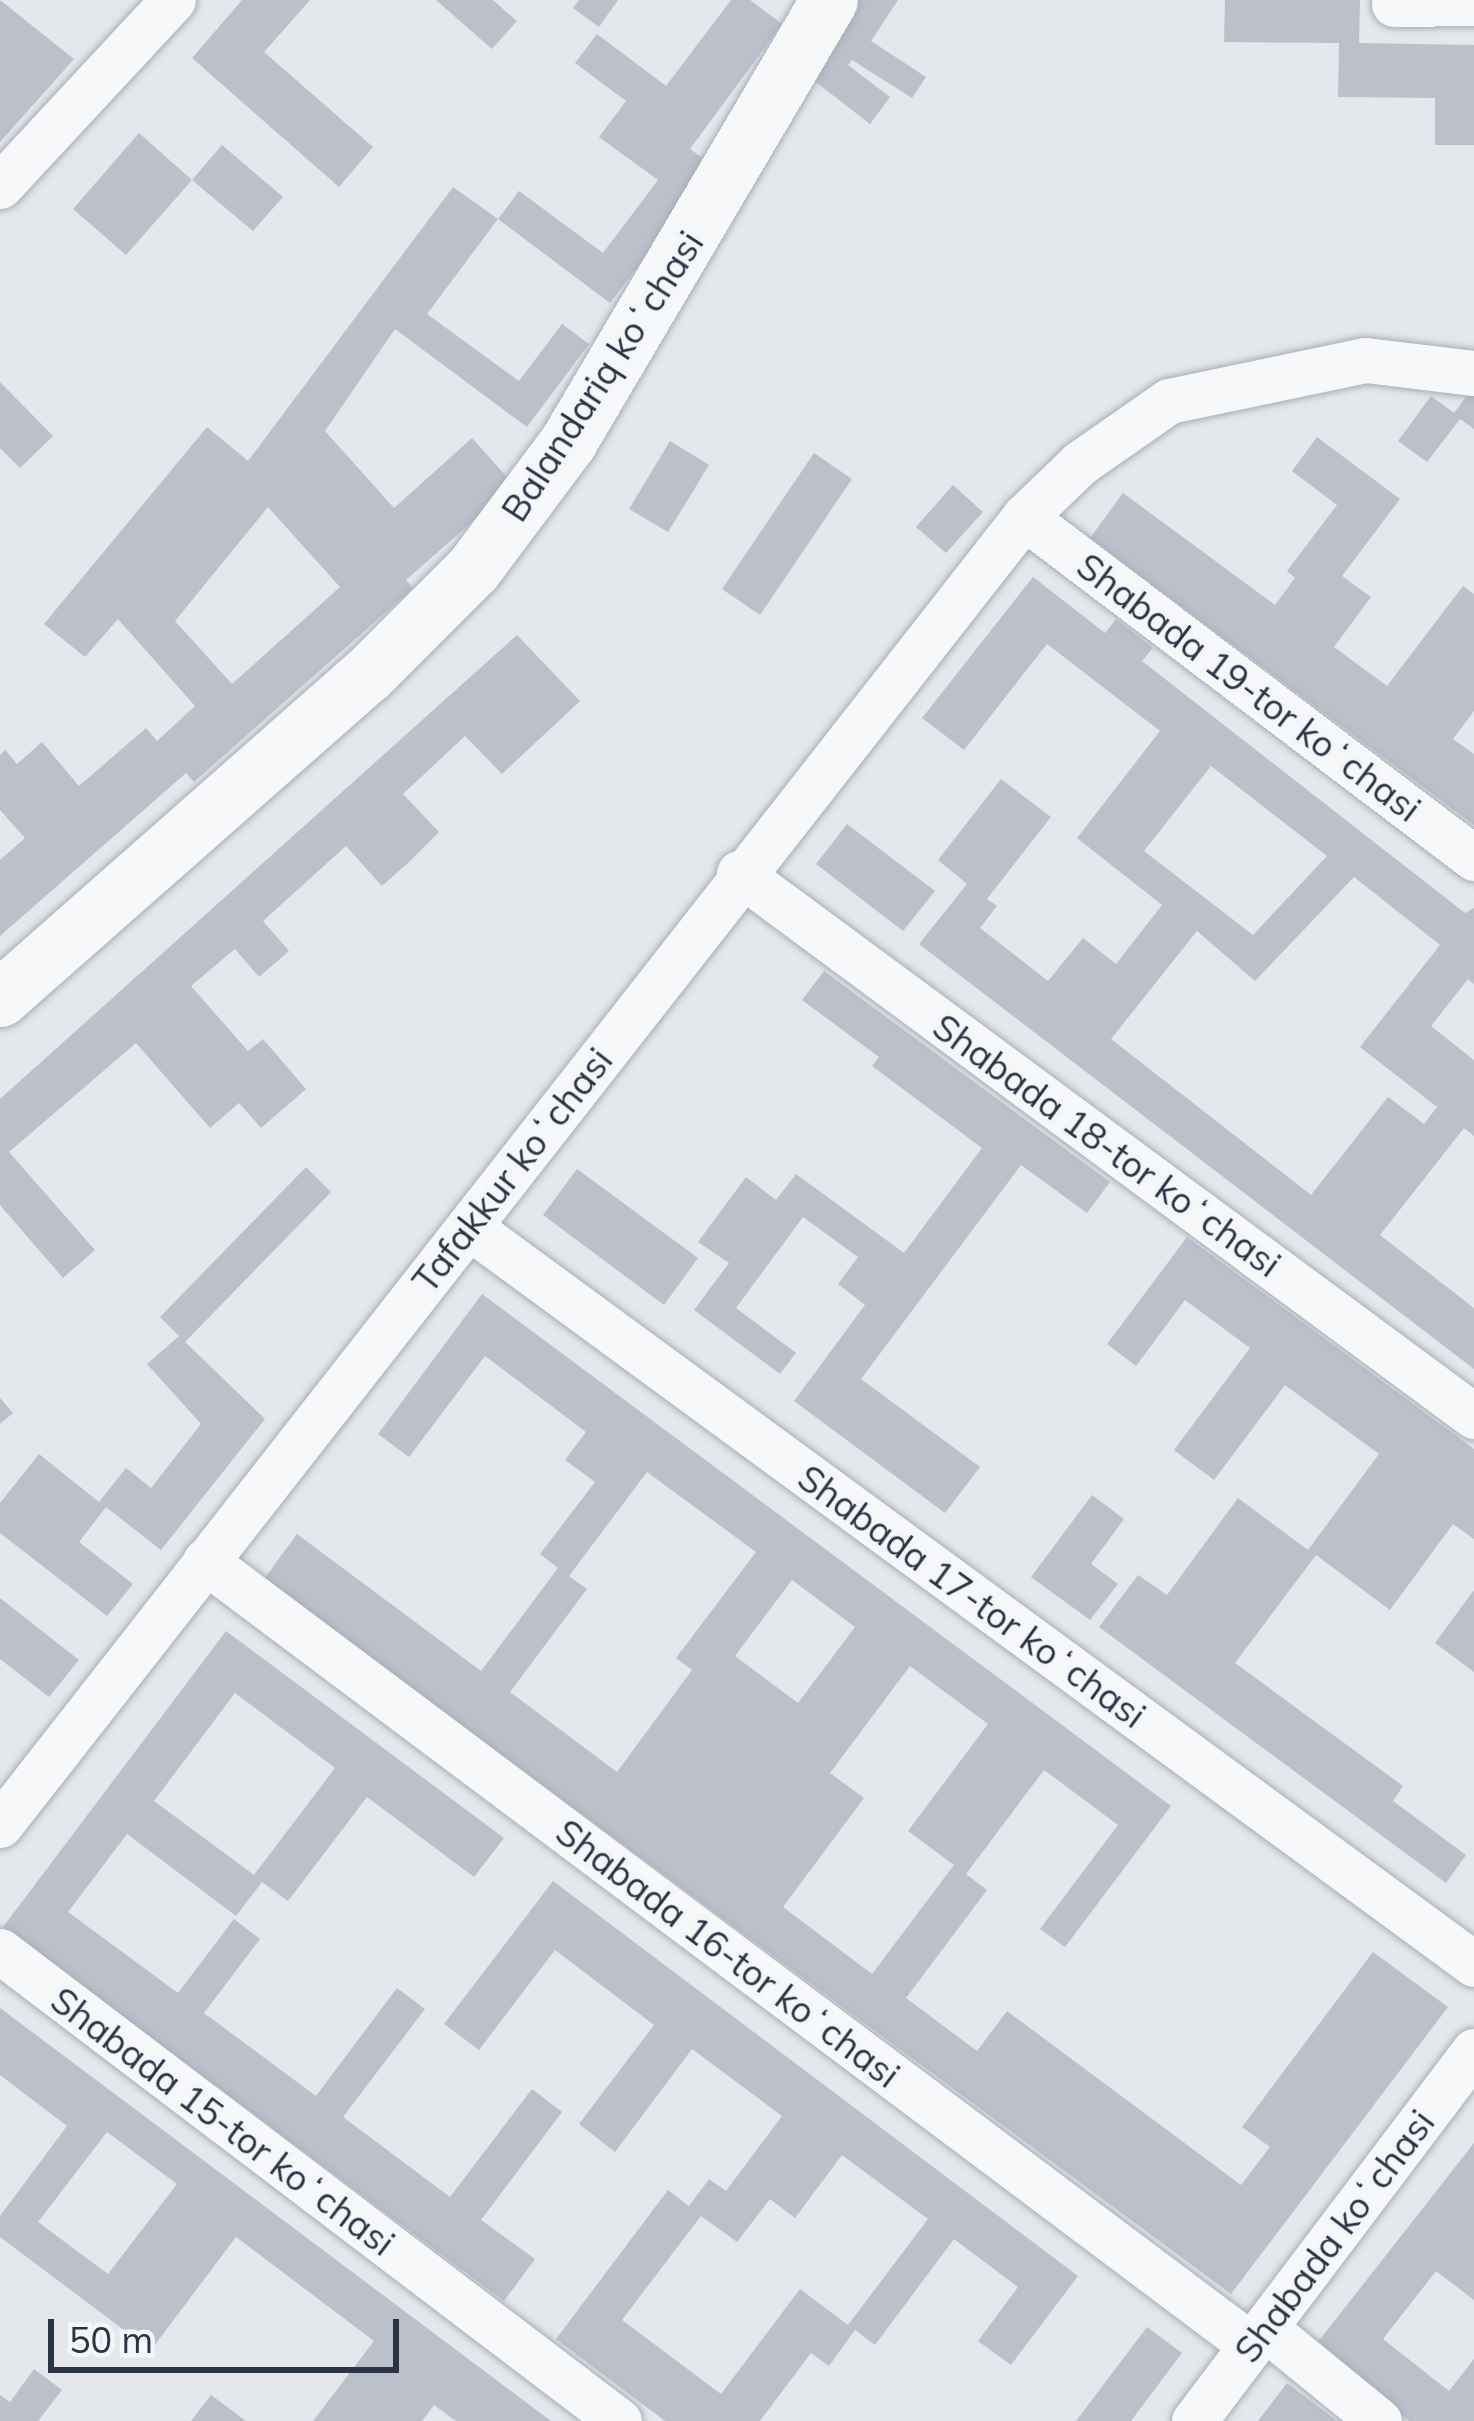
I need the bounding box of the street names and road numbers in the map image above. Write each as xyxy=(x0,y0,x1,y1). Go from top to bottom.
street label: Balandariq koʻchasi xyxy=(492,223,712,529)
street label: Shabada 19-tor koʻchasi xyxy=(1069,544,1429,830)
street label: Shabada 18-tor koʻchasi xyxy=(925,1005,1289,1285)
street label: Tafakkur koʻchasi xyxy=(403,1039,621,1301)
street label: Shabada 17-tor koʻchasi xyxy=(790,1456,1154,1736)
street label: Shabada 16-tor koʻchasi xyxy=(548,1810,908,2096)
street label: Shabada 15-tor koʻchasi xyxy=(43,1978,403,2264)
street label: Shabada koʻchasi xyxy=(1225,2101,1443,2371)

